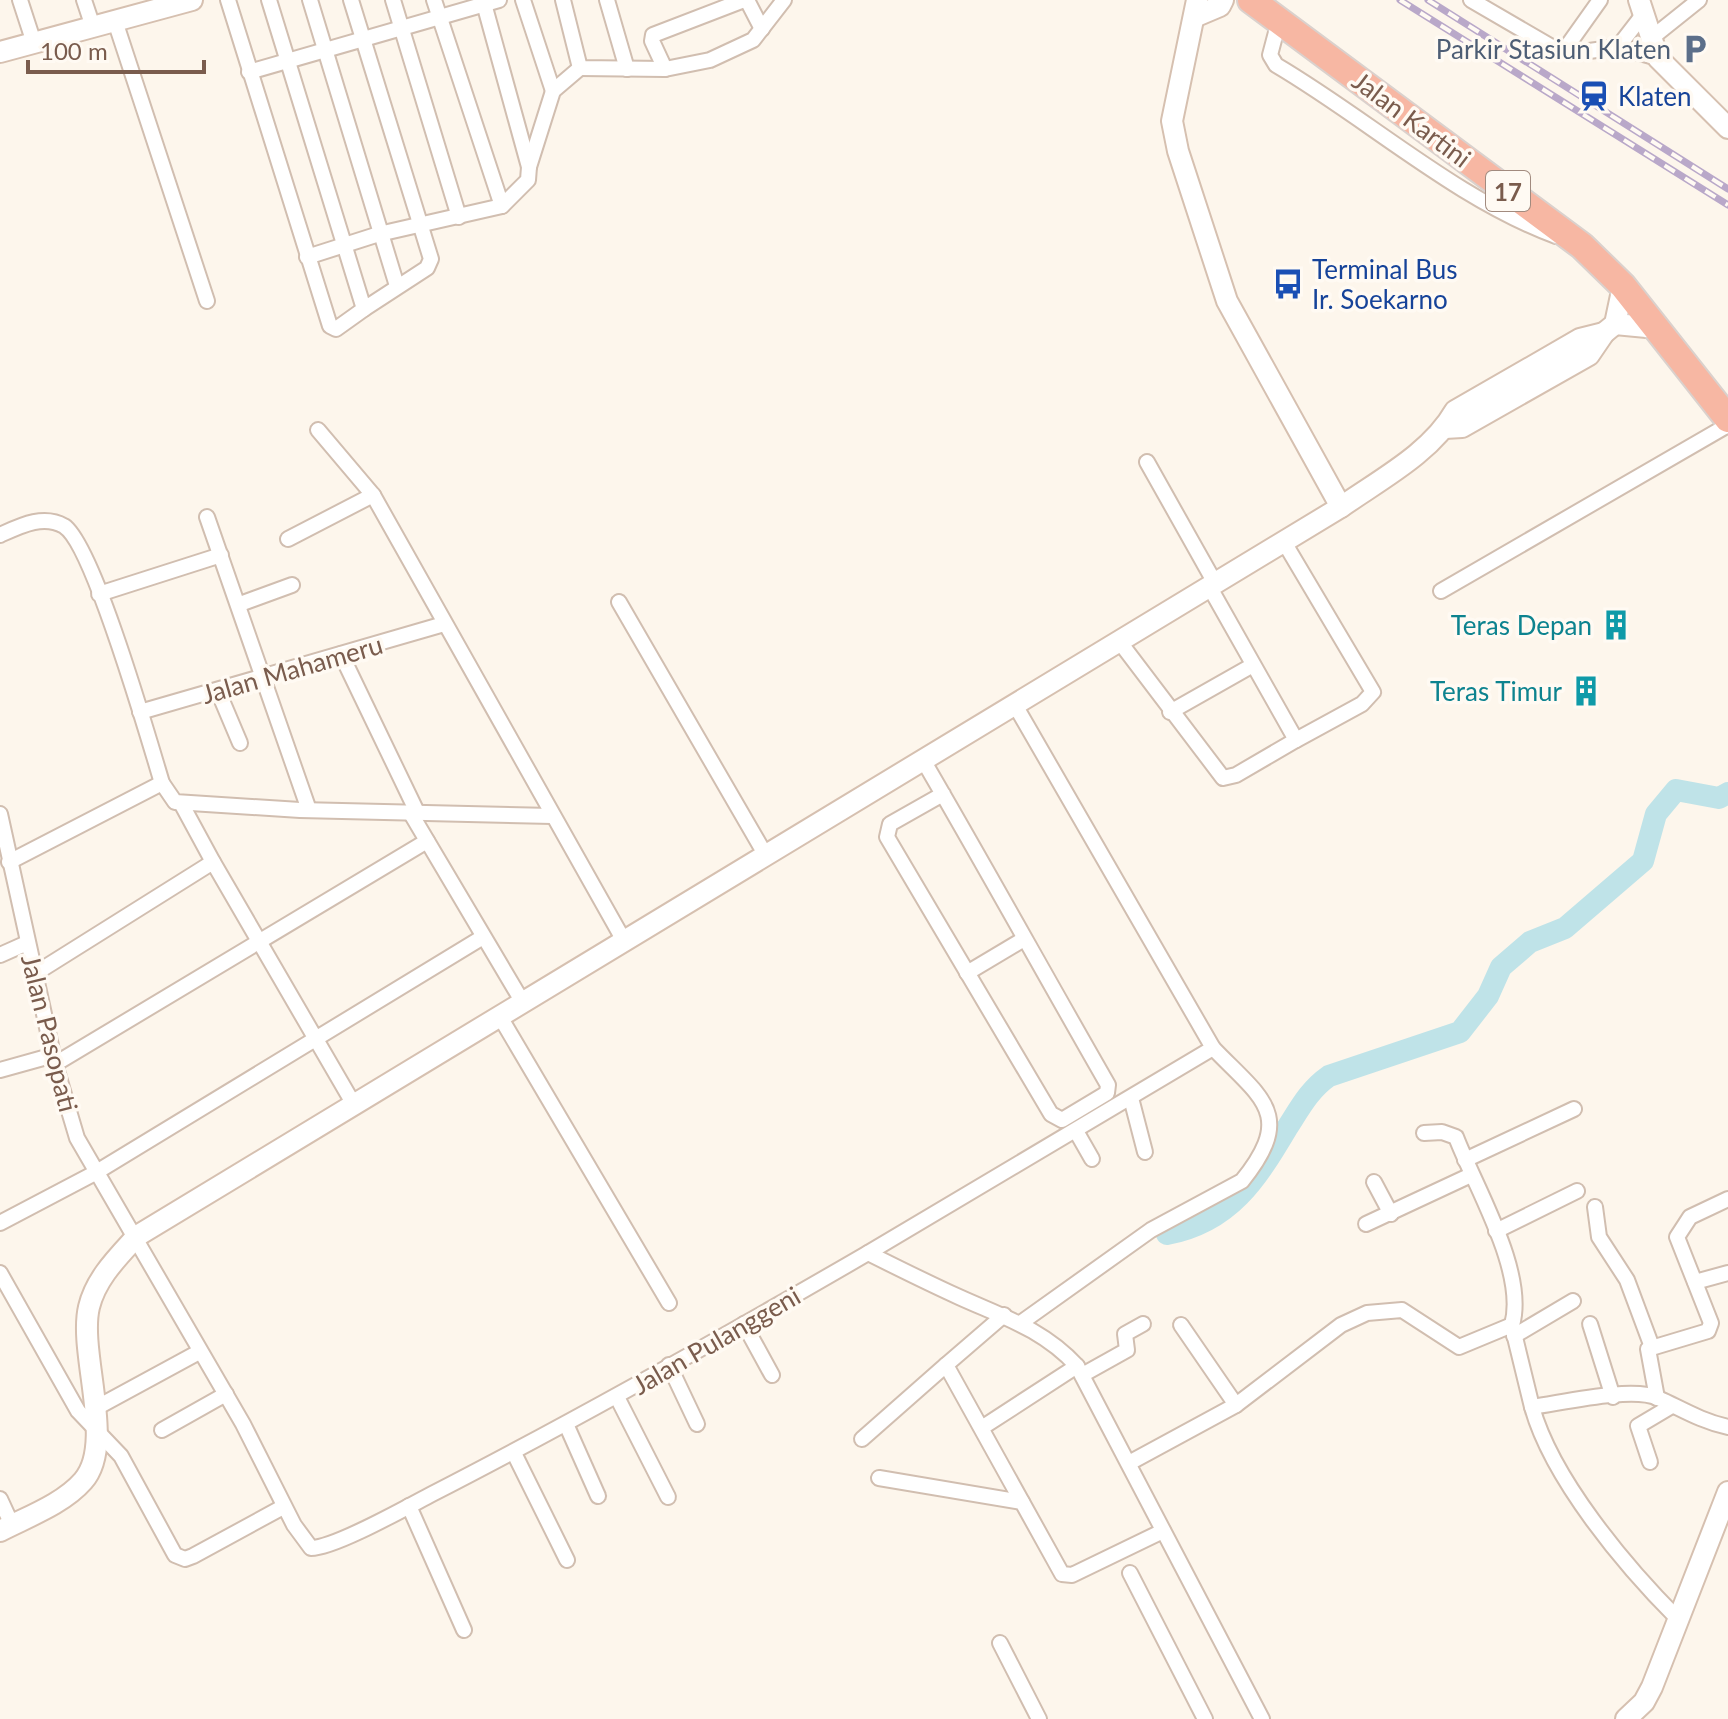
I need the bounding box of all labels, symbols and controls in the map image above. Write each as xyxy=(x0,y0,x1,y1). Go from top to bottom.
scale bar xyxy=(28,24,204,74)
parking icon: Parkir Stasiun Klaten xyxy=(1678,32,1712,66)
place label: Parkir Stasiun Klaten xyxy=(1436,33,1671,65)
text: 100 m xyxy=(40,36,108,65)
street label: Jalan Kartini xyxy=(1347,64,1477,174)
station icon: Klaten xyxy=(1577,79,1611,113)
place label: Klaten xyxy=(1618,80,1692,112)
road number: 17 xyxy=(1486,171,1530,211)
place label: Terminal Bus Ir. Soekarno xyxy=(1312,253,1458,315)
bus stop icon: Terminal Bus Ir. Soekarno xyxy=(1271,267,1305,301)
building icon: Teras Depan xyxy=(1599,608,1633,642)
place label: Teras Depan xyxy=(1451,609,1592,641)
street label: Jalan Mahameru xyxy=(198,628,386,710)
building icon: Teras Timur xyxy=(1569,674,1603,708)
place label: Teras Timur xyxy=(1430,675,1563,707)
street label: Jalan Pasopati xyxy=(15,951,85,1115)
street label: Jalan Pulanggeni xyxy=(626,1279,806,1401)

